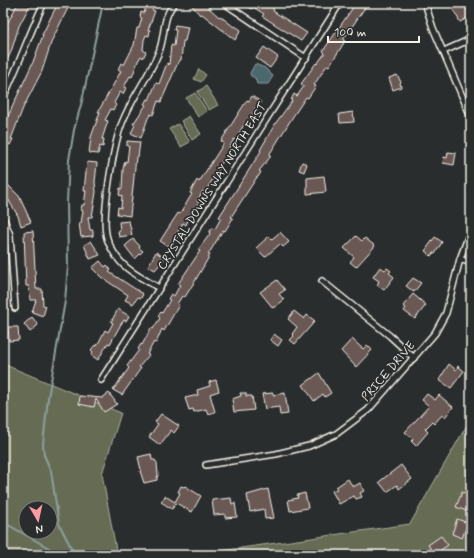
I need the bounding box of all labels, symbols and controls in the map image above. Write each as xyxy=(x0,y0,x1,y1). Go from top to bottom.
scale bar xyxy=(328,18,419,44)
text: 100 m xyxy=(334,25,366,41)
street label: CRYSTAL DOWNS WAY NORTH EAST xyxy=(155,99,272,273)
street label: PRICE DRIVE xyxy=(358,338,419,405)
north arrow xyxy=(18,500,58,540)
text: N xyxy=(35,521,44,536)

